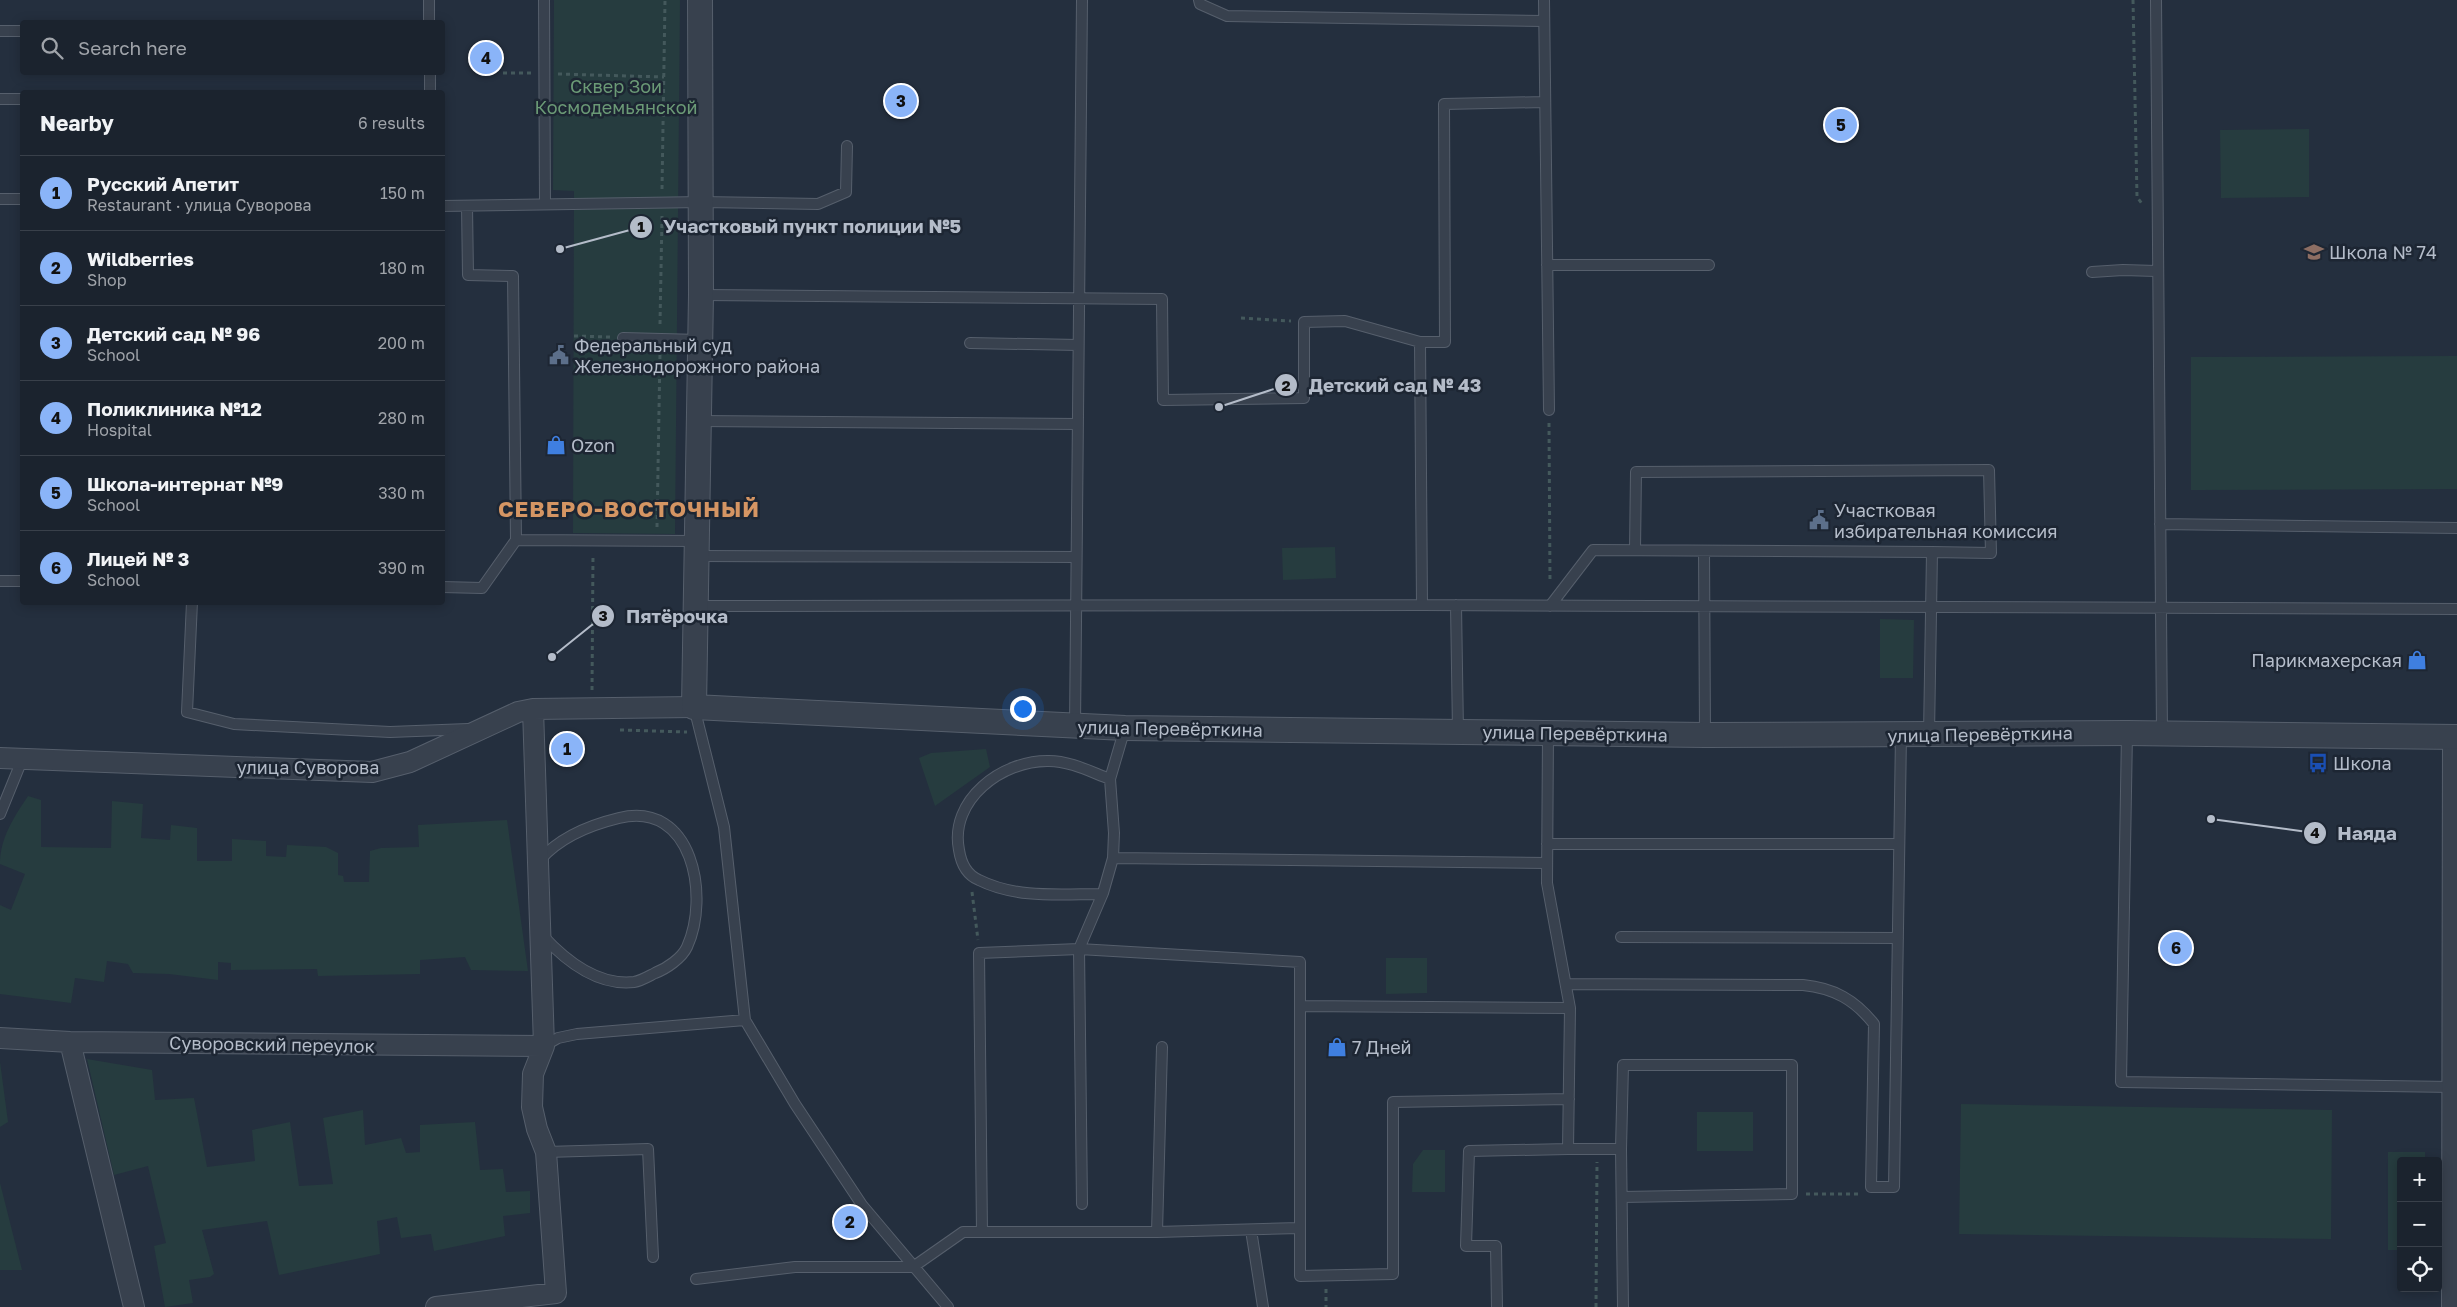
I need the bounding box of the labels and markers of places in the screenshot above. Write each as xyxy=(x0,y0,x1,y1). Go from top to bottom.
pin: 4 xyxy=(470,39,502,77)
pin: 3 xyxy=(885,82,917,120)
pin: 5 xyxy=(1825,106,1857,144)
callout: Участковый пункт полиции №5 xyxy=(628,210,971,244)
school or university icon: Школа № 74 xyxy=(2303,241,2325,263)
place label: Школа № 74 xyxy=(2329,241,2437,263)
place label: Федеральный суд Железнодорожного района xyxy=(574,334,820,377)
public building icon: Федеральный суд Железнодорожного района xyxy=(548,344,570,366)
callout: Детский сад № 43 xyxy=(1273,368,1491,402)
shop icon: Ozon xyxy=(545,434,567,456)
place label: Ozon xyxy=(571,434,615,456)
place label: Участковая избирательная комиссия xyxy=(1834,499,2058,542)
public building icon: Участковая избирательная комиссия xyxy=(1808,509,1830,531)
callout: Пятёрочка xyxy=(591,599,738,633)
place label: Парикмахерская xyxy=(2251,649,2402,671)
shop icon: Парикмахерская xyxy=(2406,649,2428,671)
pin: 1 xyxy=(551,730,583,768)
bus stop icon: Школа xyxy=(2307,752,2329,774)
place label: Школа xyxy=(2333,752,2392,774)
callout: Наяда xyxy=(2302,816,2407,850)
pin: 6 xyxy=(2160,929,2192,967)
shop icon: 7 Дней xyxy=(1326,1036,1348,1058)
place label: 7 Дней xyxy=(1352,1036,1412,1058)
pin: 2 xyxy=(834,1203,866,1241)

